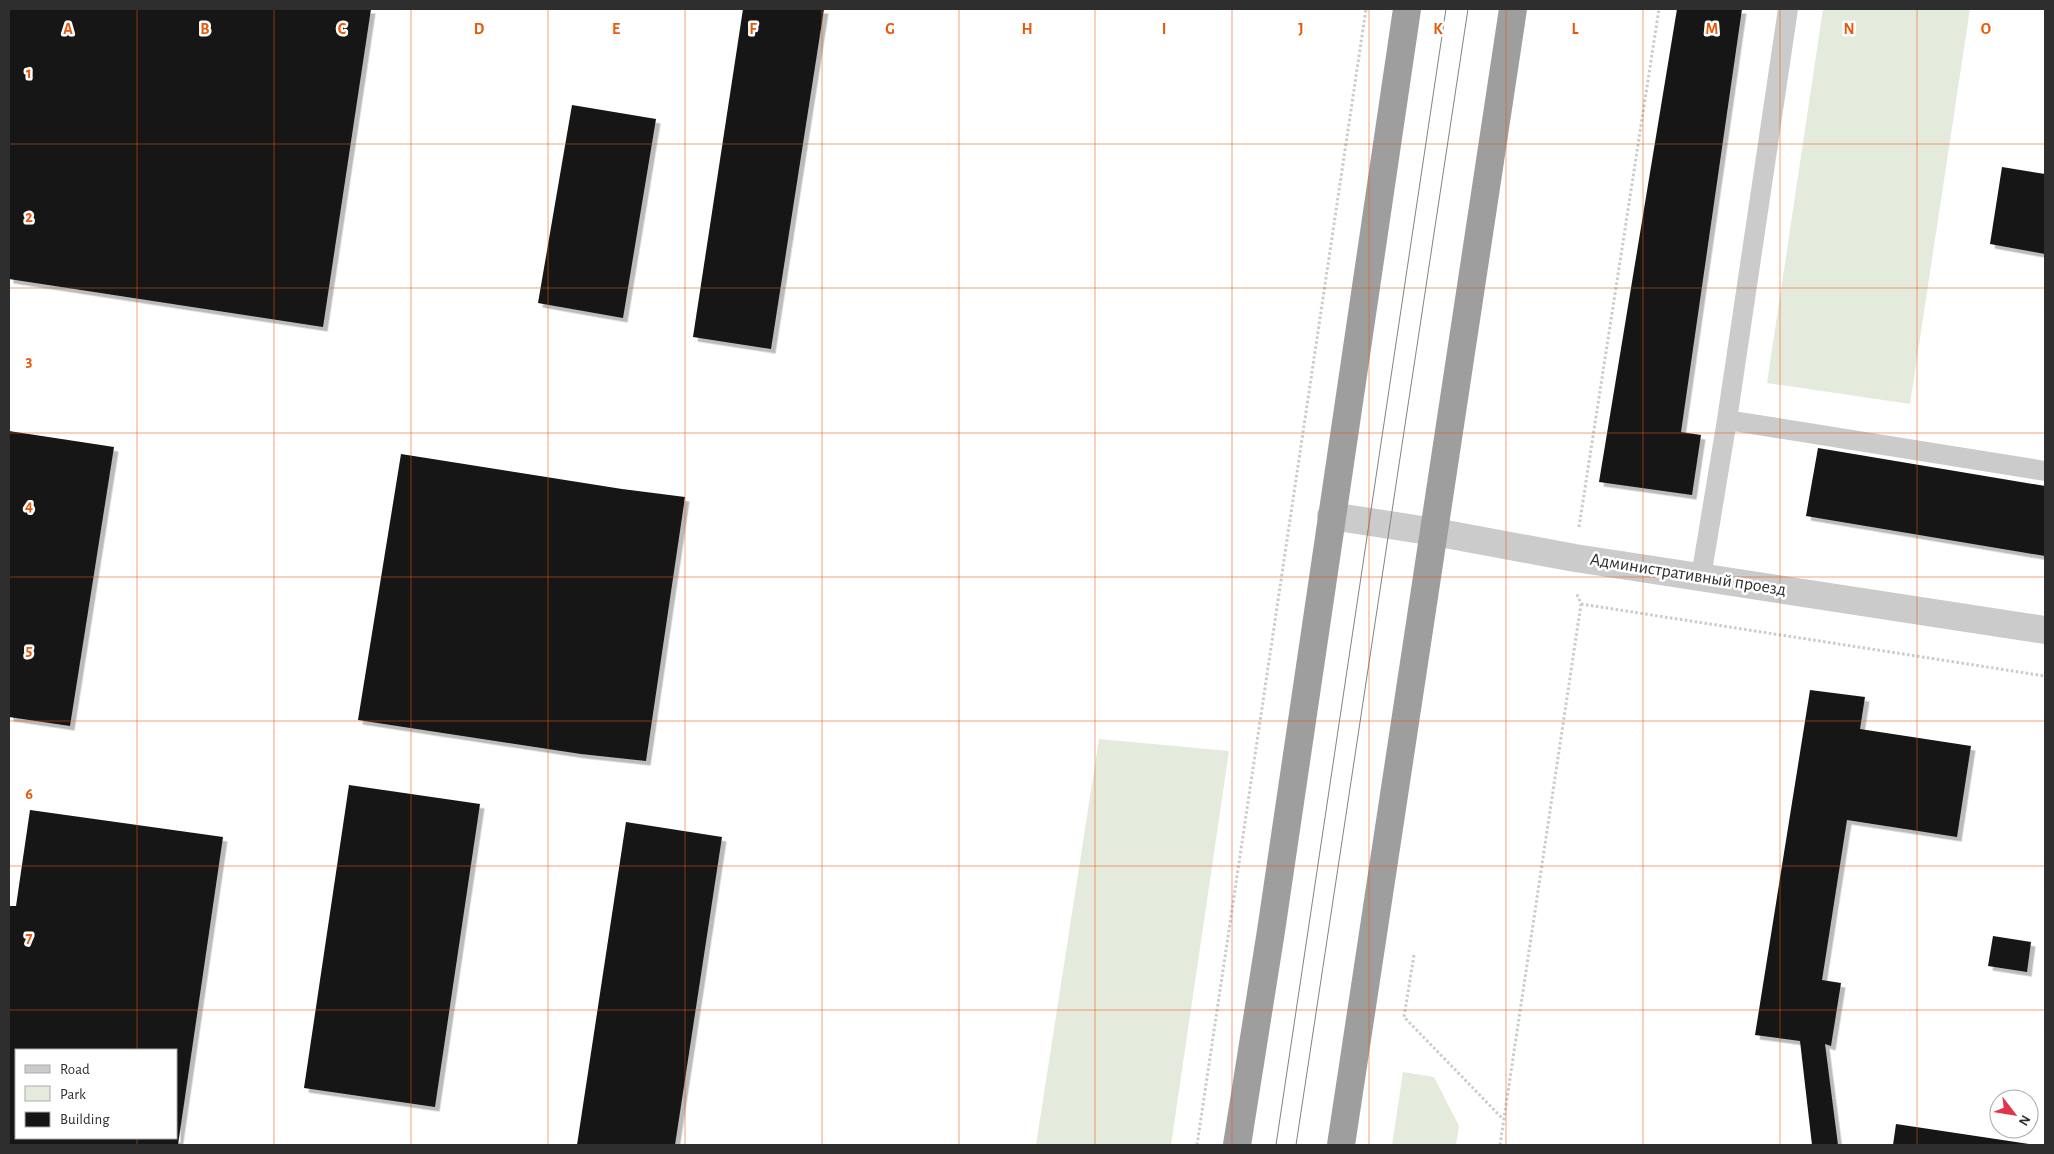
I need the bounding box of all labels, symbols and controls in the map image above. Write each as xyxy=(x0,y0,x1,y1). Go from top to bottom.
text: A xyxy=(63,21,73,37)
text: B xyxy=(200,21,210,37)
text: C xyxy=(338,21,347,37)
text: D xyxy=(474,21,485,37)
text: E xyxy=(612,21,620,37)
text: F xyxy=(749,21,757,37)
text: G xyxy=(885,21,895,37)
text: H xyxy=(1021,21,1033,37)
text: I xyxy=(1162,21,1166,37)
text: J xyxy=(1298,21,1304,37)
text: K xyxy=(1433,21,1443,37)
text: L xyxy=(1572,21,1579,37)
text: M xyxy=(1706,21,1718,37)
text: N xyxy=(1843,21,1855,37)
text: O xyxy=(1981,21,1991,37)
text: 1 xyxy=(26,65,32,81)
text: 2 xyxy=(25,209,33,225)
text: 3 xyxy=(26,353,33,369)
text: 4 xyxy=(25,498,33,514)
street label: Административный проезд xyxy=(1589,551,1787,599)
text: 5 xyxy=(26,642,33,658)
text: 6 xyxy=(25,786,33,802)
text: 7 xyxy=(26,930,33,946)
legend xyxy=(15,1049,178,1139)
text: Road xyxy=(60,1062,90,1077)
text: Park xyxy=(60,1087,86,1102)
north arrow xyxy=(1989,1089,2039,1139)
text: Building xyxy=(60,1112,110,1127)
text: N xyxy=(2016,1112,2033,1128)

